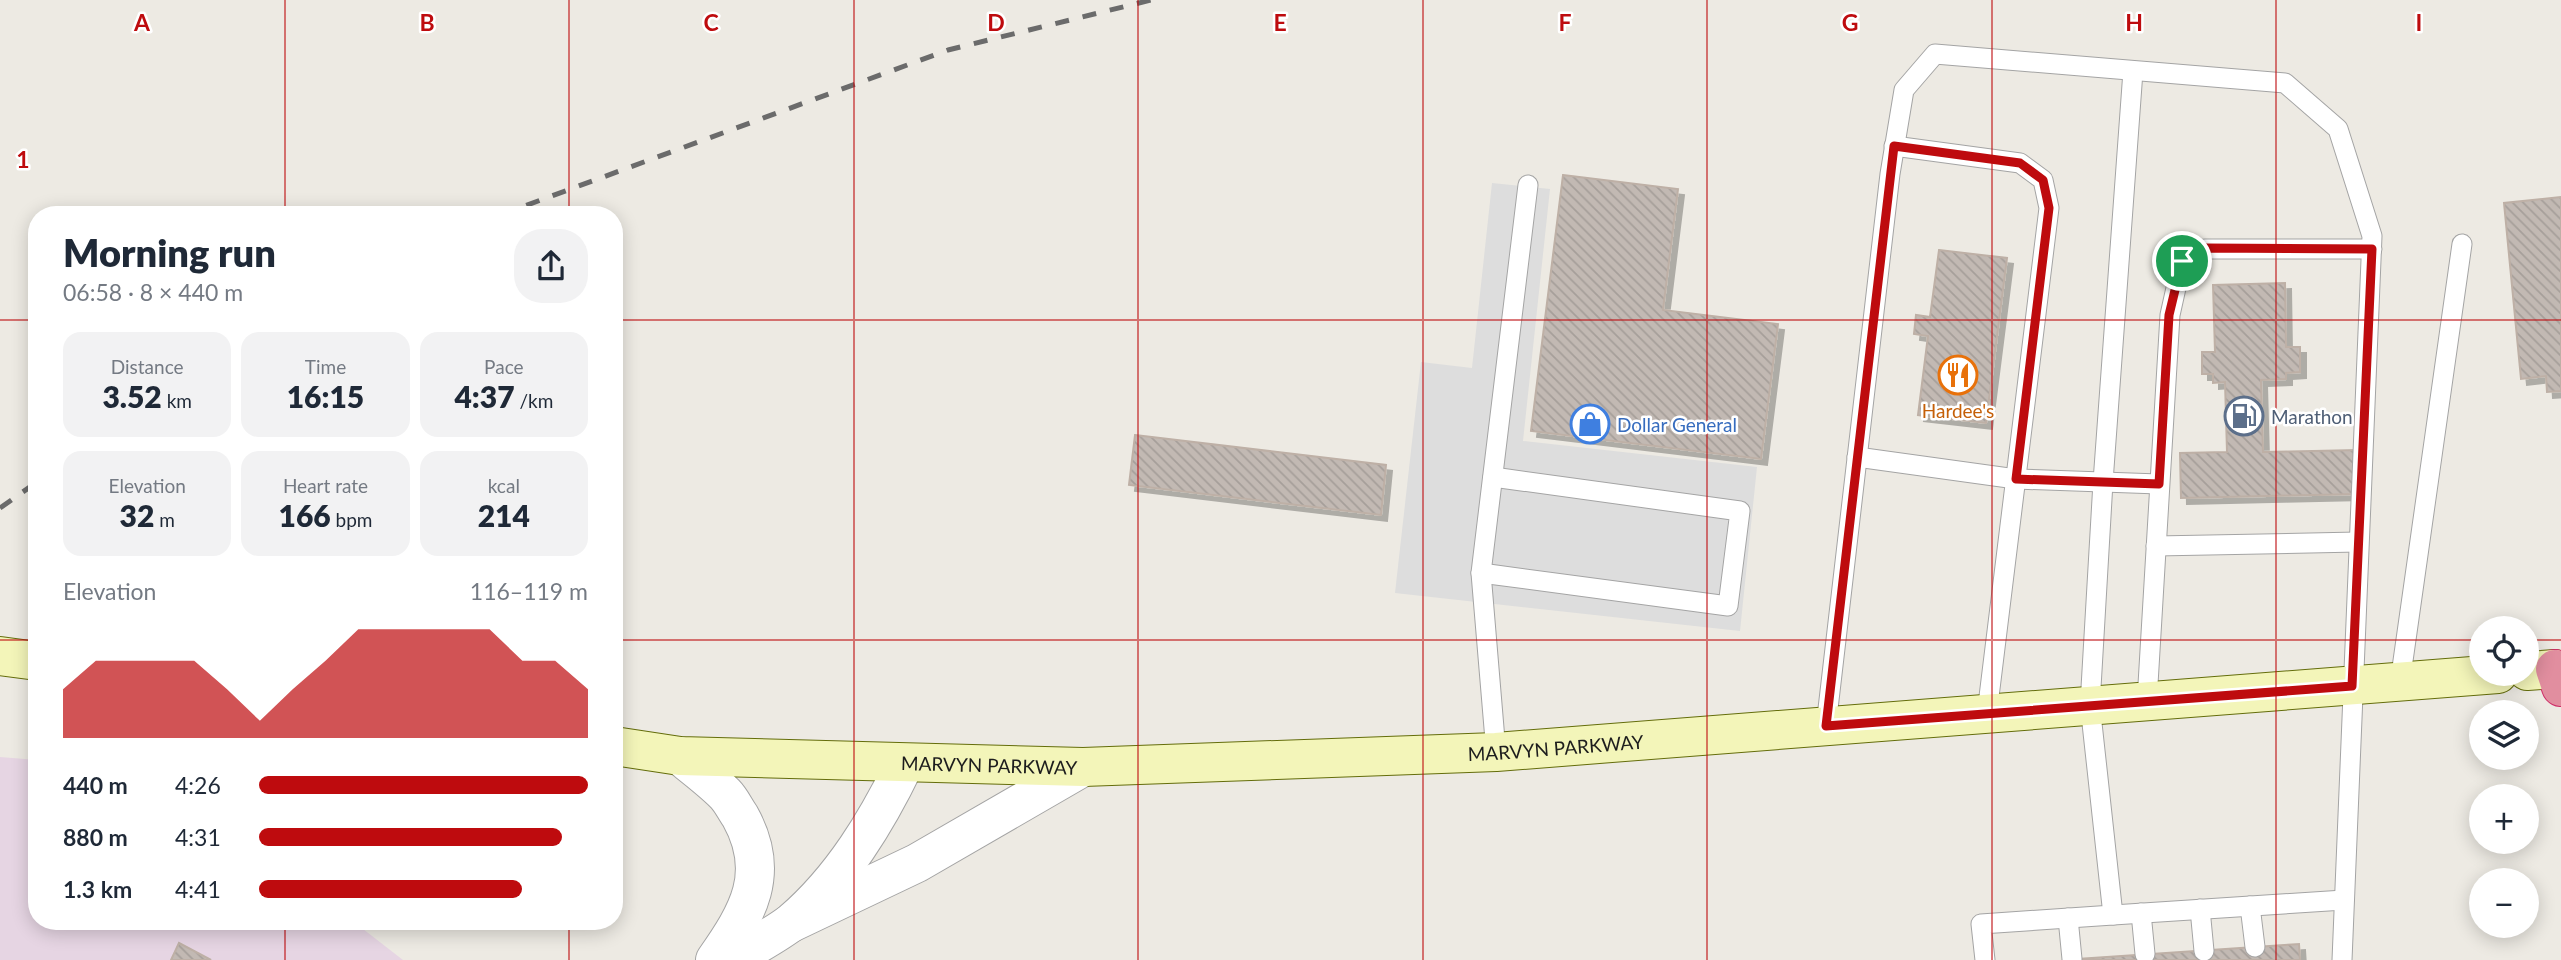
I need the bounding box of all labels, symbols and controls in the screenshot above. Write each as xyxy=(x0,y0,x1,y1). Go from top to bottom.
text: A xyxy=(133,8,151,36)
text: B xyxy=(419,8,435,36)
text: C xyxy=(703,8,719,36)
text: D xyxy=(987,8,1005,36)
text: E xyxy=(1273,8,1287,36)
text: F xyxy=(1558,8,1572,36)
text: G xyxy=(1842,8,1858,36)
text: H xyxy=(2125,8,2143,36)
text: I xyxy=(2416,8,2422,36)
text: 1 xyxy=(16,145,30,173)
text: Morning run xyxy=(63,229,276,275)
button: share xyxy=(514,229,588,303)
pin xyxy=(2152,231,2212,291)
icon: arrive xyxy=(2163,242,2201,280)
text: 06:58 · 8 × 440 m xyxy=(63,278,243,306)
restaurant icon: Hardee's xyxy=(1937,354,1979,396)
text: Distance xyxy=(111,355,184,378)
text: Time xyxy=(305,355,346,378)
text: Pace xyxy=(484,355,524,378)
text: 3.52 xyxy=(102,378,162,414)
text: 16:15 xyxy=(287,378,364,414)
text: 4:37 xyxy=(454,378,515,414)
text: km xyxy=(162,389,192,412)
text: /km xyxy=(515,389,553,412)
fuel station icon: Marathon xyxy=(2223,395,2265,437)
place label: Hardee's xyxy=(1922,399,1994,422)
shop icon: Dollar General xyxy=(1569,403,1611,445)
place label: Marathon xyxy=(2271,405,2353,428)
place label: Dollar General xyxy=(1617,413,1737,436)
text: Elevation xyxy=(109,474,186,497)
text: Heart rate xyxy=(283,474,368,497)
text: kcal xyxy=(488,474,520,497)
text: 32 xyxy=(120,497,154,533)
text: 166 xyxy=(279,497,331,533)
text: 214 xyxy=(478,497,530,533)
text: m xyxy=(154,508,175,531)
text: bpm xyxy=(331,508,372,531)
text: Elevation xyxy=(63,577,156,605)
text: 116–119 m xyxy=(470,577,588,605)
map controls xyxy=(2469,616,2539,938)
button: locate xyxy=(2469,616,2539,686)
button: layers xyxy=(2469,700,2539,770)
street label: MARVYN PARKWAY xyxy=(1467,729,1645,765)
street label: MARVYN PARKWAY xyxy=(901,751,1078,778)
text: 440 m xyxy=(63,771,128,799)
text: 4:26 xyxy=(175,771,221,799)
button: + xyxy=(2469,784,2539,854)
text: 880 m xyxy=(63,823,128,851)
text: 4:31 xyxy=(175,823,221,851)
button: − xyxy=(2469,868,2539,938)
text: 1.3 km xyxy=(63,875,132,903)
text: 4:41 xyxy=(175,875,221,903)

